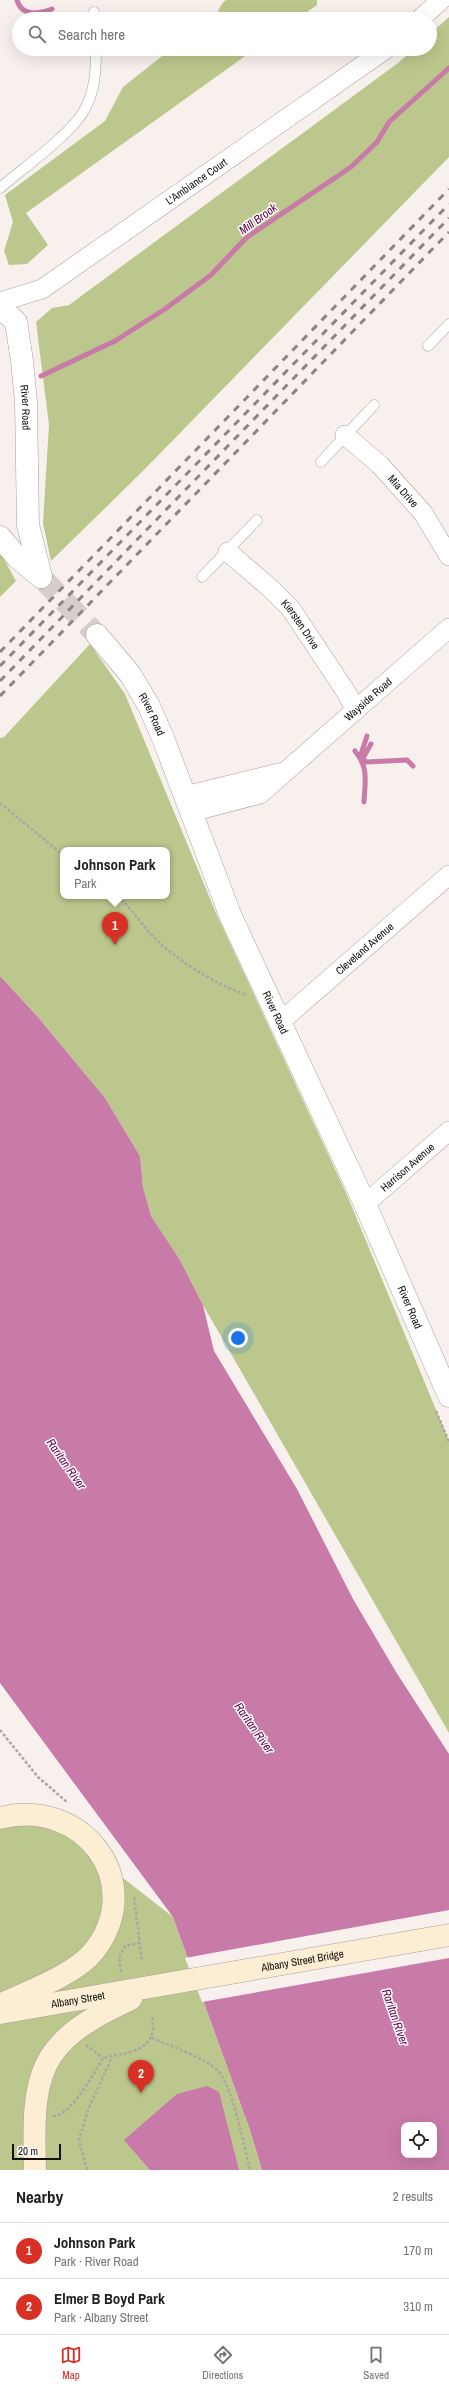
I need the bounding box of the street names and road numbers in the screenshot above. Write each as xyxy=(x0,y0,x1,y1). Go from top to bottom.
street label: L'Ambiance Court xyxy=(163,155,230,208)
street label: River Road xyxy=(17,384,33,430)
street label: Mia Drive xyxy=(385,472,422,510)
street label: Kiersten Drive xyxy=(278,596,323,652)
street label: Wayside Road xyxy=(341,674,395,724)
street label: River Road xyxy=(136,690,168,738)
street label: Cleveland Avenue xyxy=(332,919,397,978)
street label: River Road xyxy=(260,989,292,1036)
street label: Harrison Avenue xyxy=(377,1140,437,1195)
street label: River Road xyxy=(395,1283,426,1331)
street label: Albany Street Bridge xyxy=(259,1946,345,1975)
street label: Albany Street xyxy=(49,1988,106,2011)

